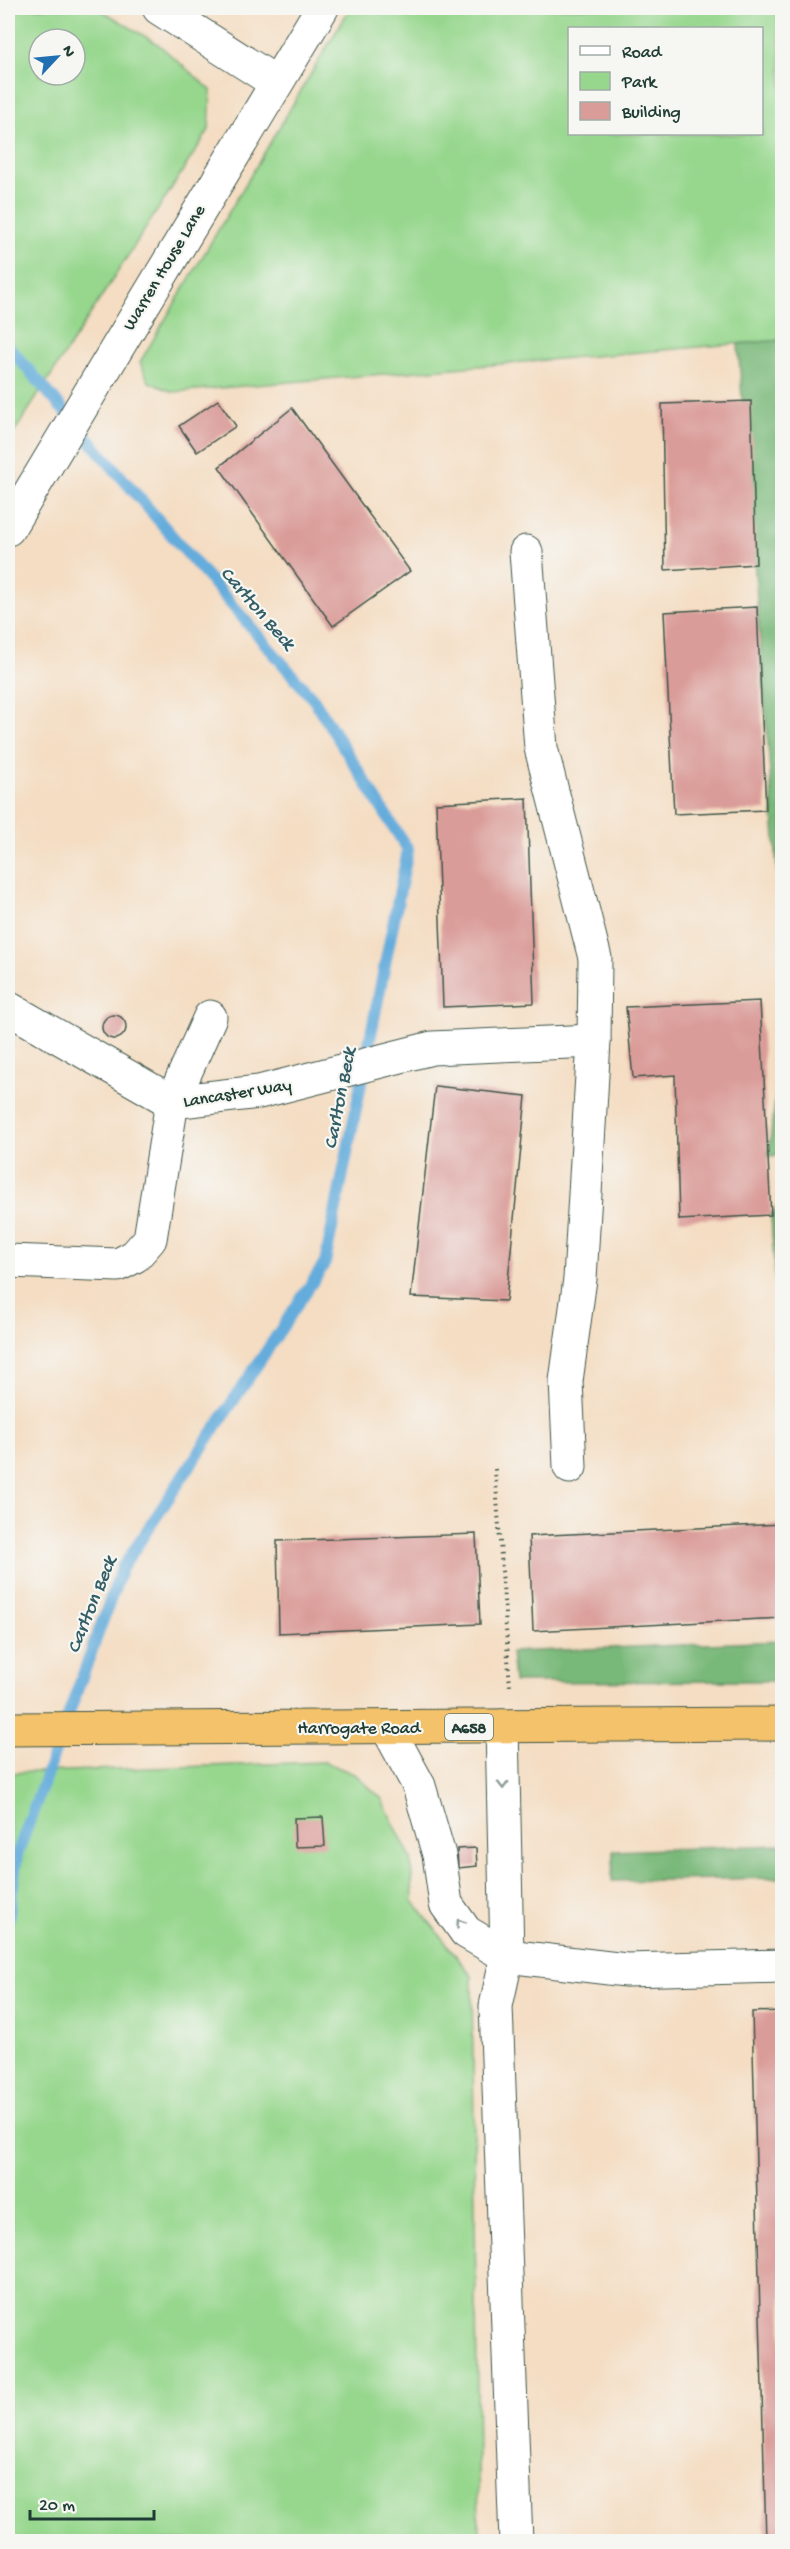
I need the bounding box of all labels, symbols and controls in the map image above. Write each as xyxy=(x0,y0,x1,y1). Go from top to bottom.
north arrow xyxy=(27,27,87,87)
legend xyxy=(568,27,763,135)
text: N xyxy=(57,43,78,61)
text: Road xyxy=(622,43,663,64)
text: Park xyxy=(621,73,658,94)
text: Building xyxy=(621,103,681,124)
street label: Warren House Lane xyxy=(119,201,211,335)
water label: Carlton Beck xyxy=(214,563,300,657)
water label: Carlton Beck xyxy=(320,1044,363,1151)
street label: Lancaster Way xyxy=(182,1076,293,1113)
water label: Carlton Beck xyxy=(63,1552,124,1657)
road number: A658 xyxy=(445,1714,493,1740)
street label: Harrogate Road xyxy=(298,1719,422,1740)
one-way arrow xyxy=(497,1780,509,1789)
one-way arrow xyxy=(456,1919,467,1930)
scale bar xyxy=(30,2483,154,2521)
text: 20 m xyxy=(39,2496,75,2517)

